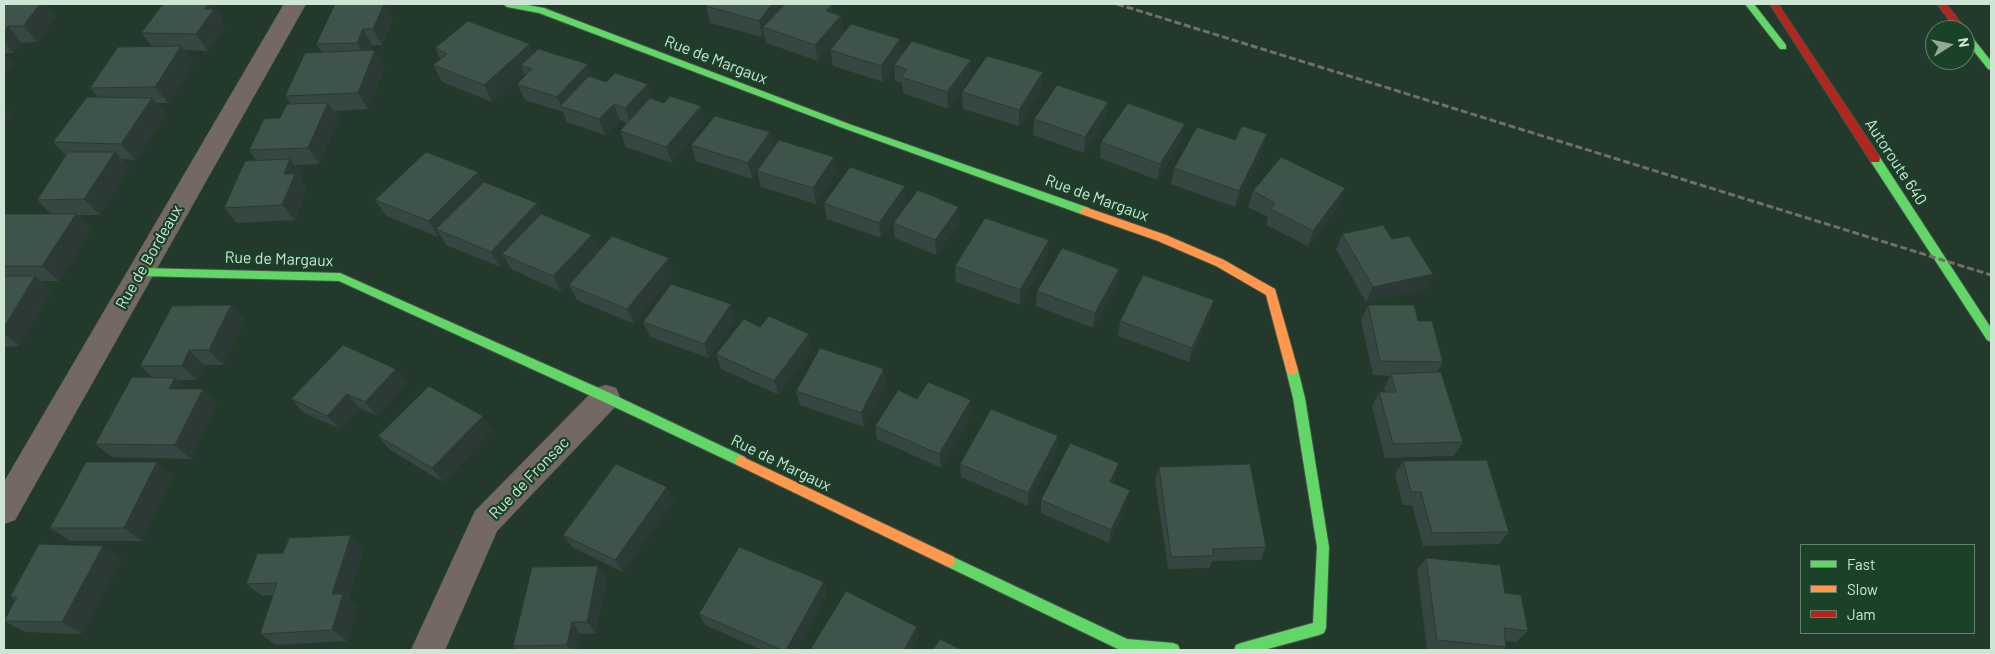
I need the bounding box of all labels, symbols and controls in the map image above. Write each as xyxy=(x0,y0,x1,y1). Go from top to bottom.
north arrow xyxy=(1925,20,1975,70)
street label: Rue de Margaux xyxy=(662,32,770,88)
text: N xyxy=(1955,36,1973,49)
street label: Autoroute 640 xyxy=(1861,115,1931,209)
street label: Rue de Margaux xyxy=(1043,170,1151,226)
street label: Rue de Bordeaux xyxy=(112,202,186,312)
street label: Rue de Margaux xyxy=(224,248,334,270)
street label: Rue de Margaux xyxy=(728,431,834,495)
street label: Rue de Fronsac xyxy=(485,433,573,523)
legend xyxy=(1800,544,1975,634)
text: Fast xyxy=(1847,555,1875,573)
text: Slow xyxy=(1847,580,1878,598)
text: Jam xyxy=(1847,605,1876,623)

